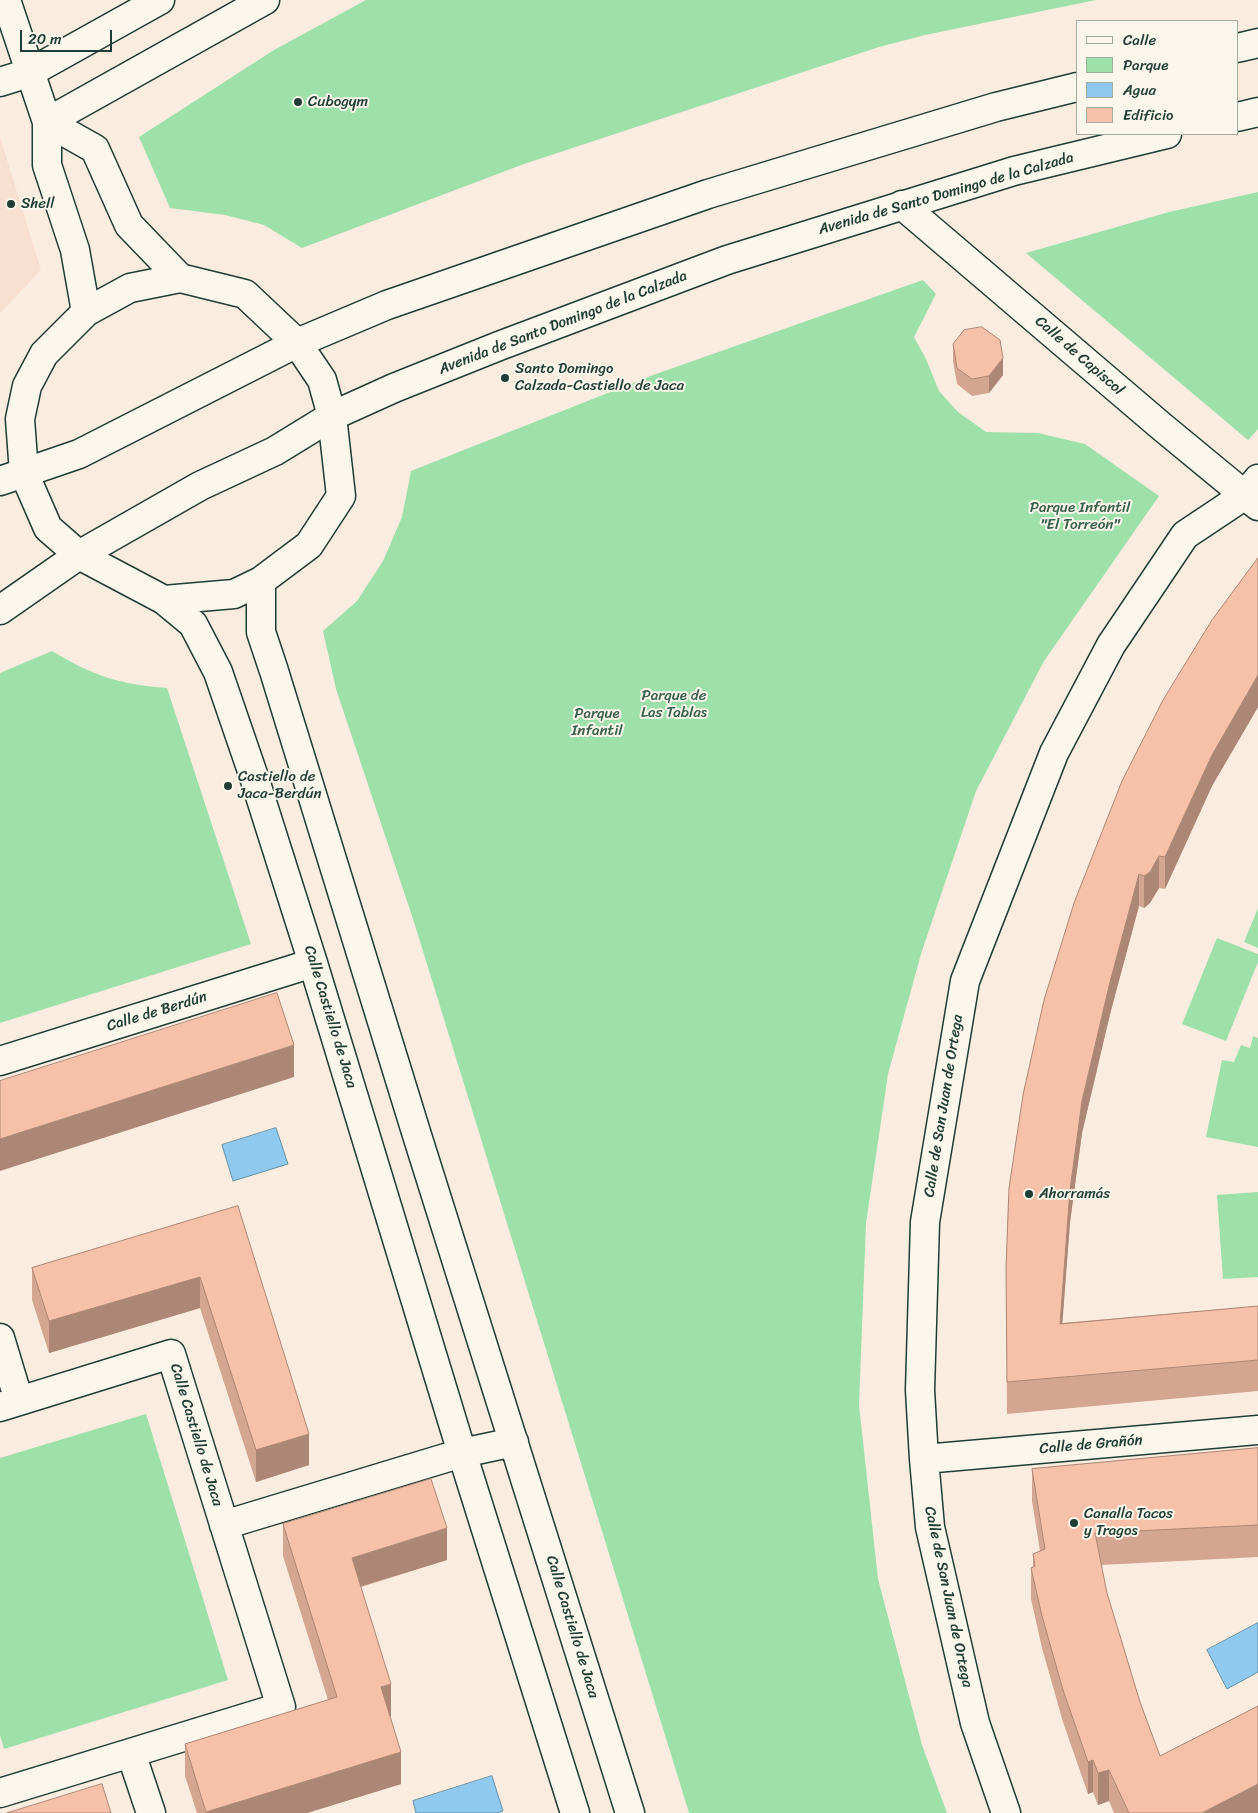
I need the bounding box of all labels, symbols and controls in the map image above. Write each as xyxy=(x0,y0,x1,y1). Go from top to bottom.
scale bar xyxy=(22,20,115,52)
legend xyxy=(1076,20,1238,135)
text: 20 m xyxy=(28,26,62,52)
text: Calle xyxy=(1123,27,1156,53)
text: Parque xyxy=(1123,52,1168,78)
text: Agua xyxy=(1123,77,1156,103)
place label: Cubogym xyxy=(308,93,368,111)
marker: Cubogym xyxy=(292,96,304,108)
text: Edificio xyxy=(1123,102,1174,128)
street label: Avenida de Santo Domingo de la Calzada xyxy=(816,149,1076,239)
place label: Shell xyxy=(21,195,55,213)
marker: Shell xyxy=(5,198,17,210)
street label: Avenida de Santo Domingo de la Calzada xyxy=(436,267,690,379)
street label: Calle de Capiscol xyxy=(1031,313,1127,399)
place label: Santo Domingo Calzada-Castiello de Jaca xyxy=(515,360,684,395)
marker: Santo Domingo Calzada-Castiello de Jaca xyxy=(499,372,511,384)
park label: Parque Infantil "El Torreón" xyxy=(1030,499,1130,534)
park label: Parque de Las Tablas xyxy=(641,687,707,722)
park label: Parque Infantil xyxy=(571,705,623,740)
place label: Castiello de Jaca-Berdún xyxy=(238,768,322,803)
marker: Castiello de Jaca-Berdún xyxy=(222,780,234,792)
street label: Calle Castiello de Jaca xyxy=(300,944,360,1090)
street label: Calle de Berdún xyxy=(105,988,209,1036)
street label: Calle de San Juan de Ortega xyxy=(921,1013,967,1199)
place label: Ahorramás xyxy=(1039,1185,1110,1203)
marker: Ahorramás xyxy=(1023,1188,1035,1200)
street label: Calle Castiello de Jaca xyxy=(166,1362,226,1508)
street label: Calle de Grañón xyxy=(1039,1432,1143,1458)
street label: Calle de San Juan de Ortega xyxy=(920,1505,976,1689)
place label: Canalla Tacos y Tragos xyxy=(1084,1505,1173,1540)
marker: Canalla Tacos y Tragos xyxy=(1068,1517,1080,1529)
street label: Calle Castiello de Jaca xyxy=(542,1554,602,1700)

